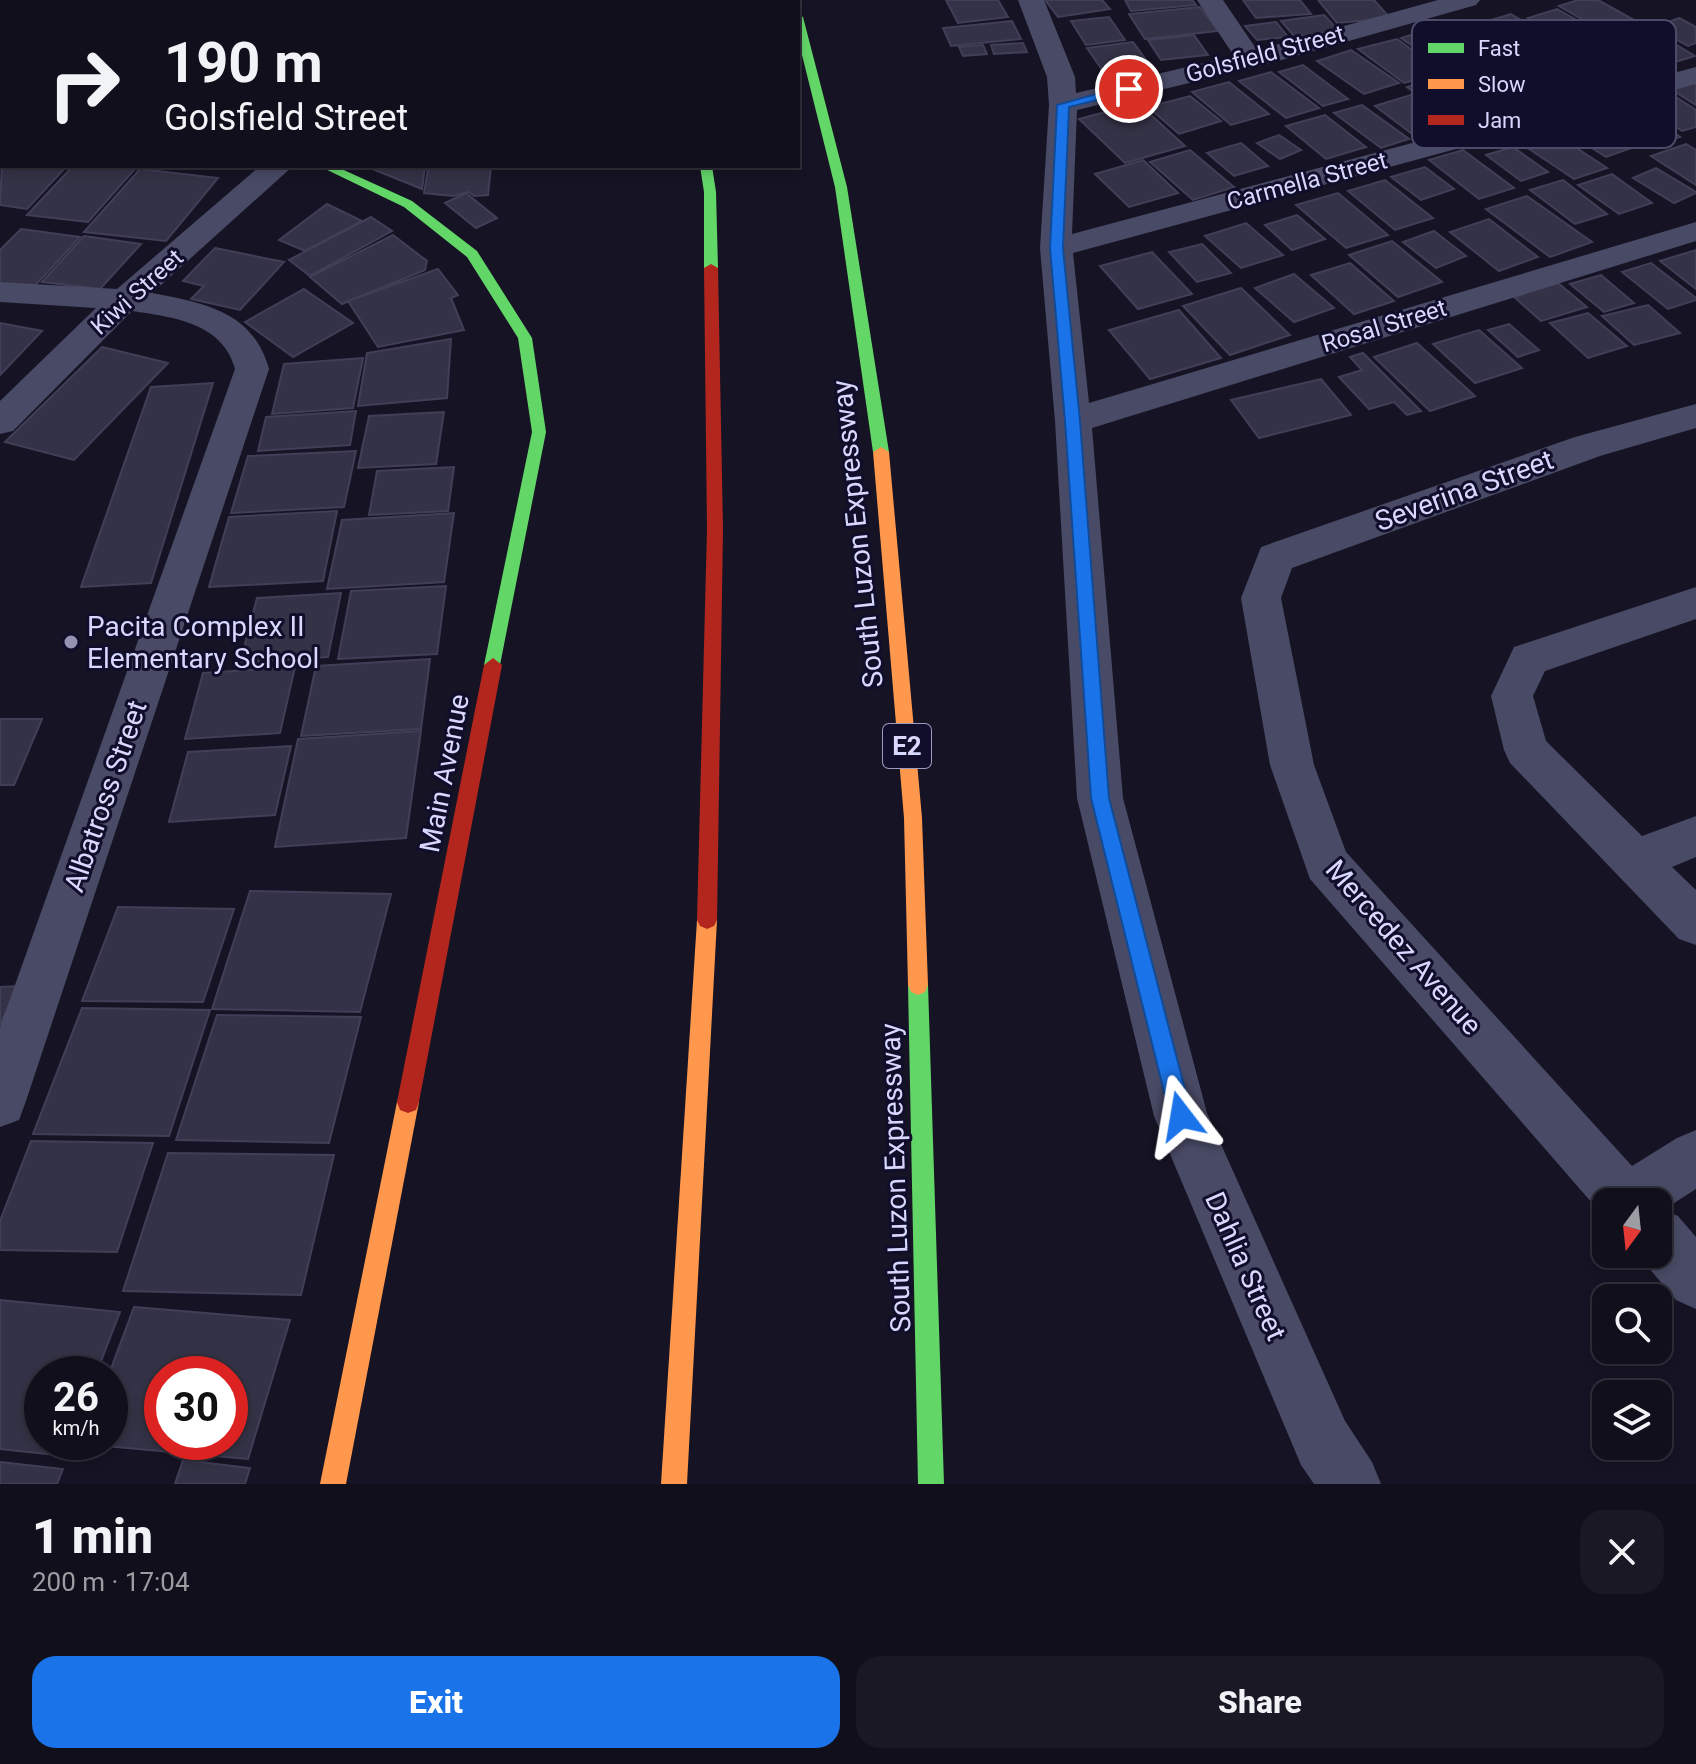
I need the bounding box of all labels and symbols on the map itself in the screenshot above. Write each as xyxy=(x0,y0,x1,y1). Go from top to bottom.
street label: Golsfield Street xyxy=(1183,19,1347,89)
legend xyxy=(1412,20,1676,148)
text: Fast xyxy=(1478,36,1520,61)
pin xyxy=(1095,55,1163,123)
text: Slow xyxy=(1478,72,1526,97)
text: Jam xyxy=(1478,108,1521,133)
street label: Carmella Street xyxy=(1224,146,1390,216)
street label: Kiwi Street xyxy=(85,243,189,341)
street label: Rosal Street xyxy=(1318,294,1450,358)
street label: South Luzon Expressway xyxy=(825,378,890,689)
street label: Severina Street xyxy=(1371,443,1558,538)
place label: Pacita Complex II Elementary School xyxy=(87,610,319,675)
marker: Pacita Complex II Elementary School xyxy=(62,633,80,651)
street label: Main Avenue xyxy=(413,691,476,855)
street label: Albatross Street xyxy=(57,696,154,896)
road number: E2 xyxy=(883,724,931,768)
street label: Mercedez Avenue xyxy=(1319,853,1489,1042)
street label: South Luzon Expressway xyxy=(874,1023,917,1333)
position arrow xyxy=(1139,1074,1223,1158)
street label: Dahlia Street xyxy=(1198,1187,1293,1345)
north arrow xyxy=(1592,1188,1672,1268)
speed limit sign: 30 xyxy=(144,1356,248,1460)

